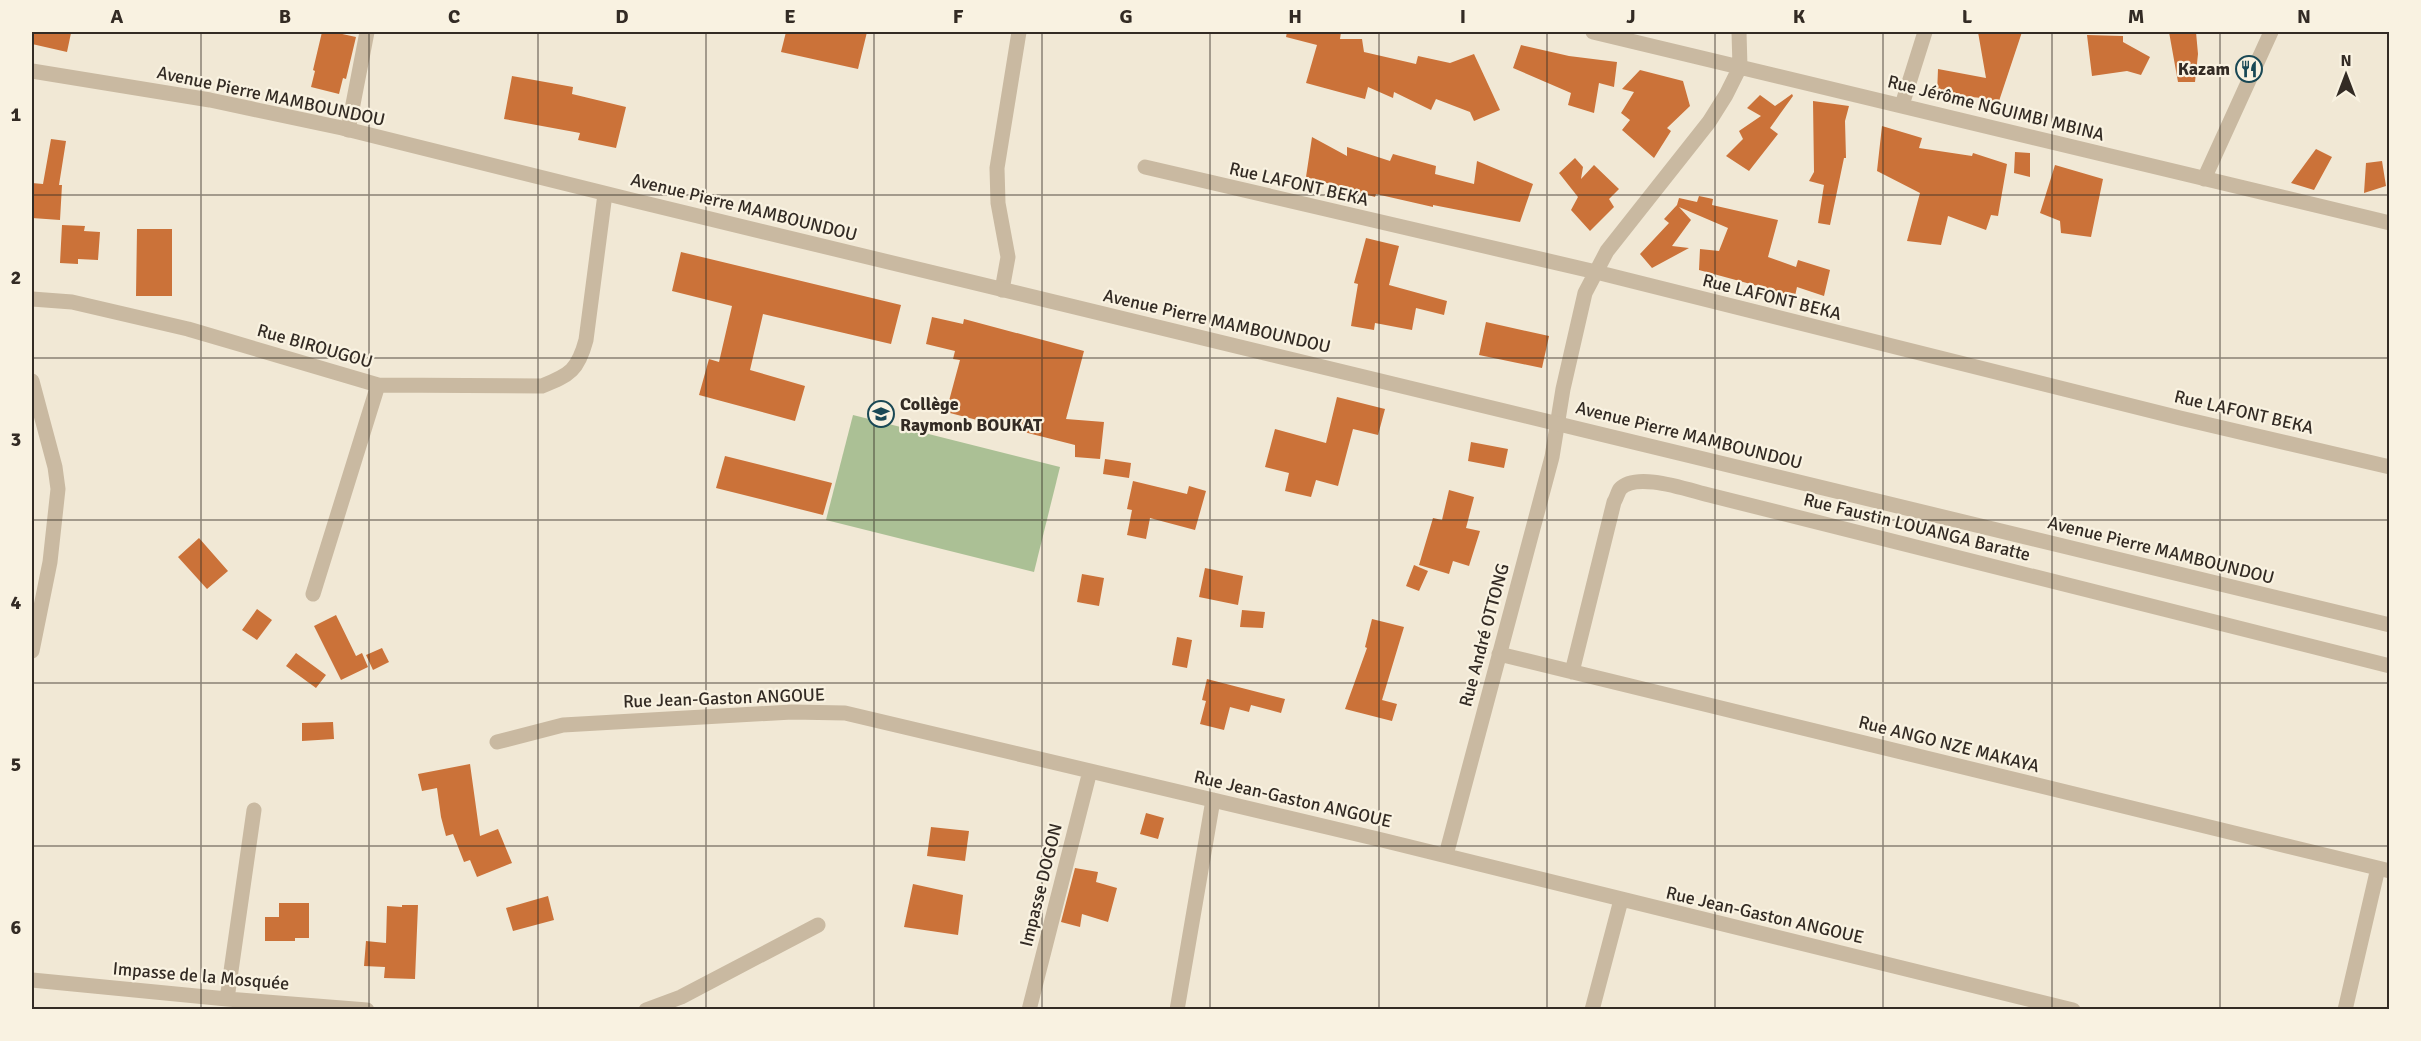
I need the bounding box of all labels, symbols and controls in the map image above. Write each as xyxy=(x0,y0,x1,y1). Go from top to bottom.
text: A xyxy=(111,4,124,29)
text: B xyxy=(279,4,291,29)
text: C xyxy=(448,4,460,29)
text: D xyxy=(615,4,629,29)
text: E xyxy=(784,4,796,29)
text: F xyxy=(953,4,964,29)
text: G xyxy=(1119,4,1133,29)
text: H xyxy=(1288,4,1302,29)
text: I xyxy=(1460,4,1466,29)
text: J xyxy=(1626,4,1636,29)
text: K xyxy=(1793,4,1806,29)
text: L xyxy=(1962,4,1973,29)
text: M xyxy=(2128,4,2144,29)
text: N xyxy=(2297,4,2311,29)
north arrow xyxy=(2316,45,2376,105)
text: N xyxy=(2340,51,2352,71)
restaurant icon: Kazam xyxy=(2234,54,2264,84)
place label: Kazam xyxy=(2178,58,2230,80)
street label: Avenue Pierre MAMBOUNDOU xyxy=(155,61,387,131)
street label: Rue Jérôme NGUIMBI MBINA xyxy=(1885,70,2107,146)
text: 1 xyxy=(11,102,22,127)
street label: Rue LAFONT BEKA xyxy=(1227,157,1371,211)
street label: Avenue Pierre MAMBOUNDOU xyxy=(628,168,860,246)
text: 2 xyxy=(11,265,21,290)
street label: Rue LAFONT BEKA xyxy=(1700,269,1844,325)
street label: Avenue Pierre MAMBOUNDOU xyxy=(1101,284,1333,358)
street label: Rue BIROUGOU xyxy=(255,319,375,373)
street label: Rue LAFONT BEKA xyxy=(2172,385,2316,439)
place label: Collège Raymonb BOUKAT xyxy=(900,393,1043,436)
street label: Avenue Pierre MAMBOUNDOU xyxy=(1573,396,1805,474)
school or university icon: Collège Raymonb BOUKAT xyxy=(866,399,896,429)
text: 3 xyxy=(11,427,21,452)
street label: Rue Faustin LOUANGA Baratte xyxy=(1801,488,2033,566)
street label: Avenue Pierre MAMBOUNDOU xyxy=(2045,511,2277,589)
street label: Rue André OTTONG xyxy=(1454,561,1514,709)
text: 4 xyxy=(11,590,22,615)
street label: Rue Jean-Gaston ANGOUE xyxy=(623,683,825,713)
street label: Rue ANGO NZE MAKAYA xyxy=(1856,711,2042,777)
text: 5 xyxy=(11,752,21,777)
street label: Rue Jean-Gaston ANGOUE xyxy=(1192,766,1394,832)
street label: Impasse DOGON xyxy=(1015,821,1067,949)
street label: Rue Jean-Gaston ANGOUE xyxy=(1664,882,1866,948)
text: 6 xyxy=(11,915,22,940)
street label: Impasse de la Mosquée xyxy=(112,957,290,995)

